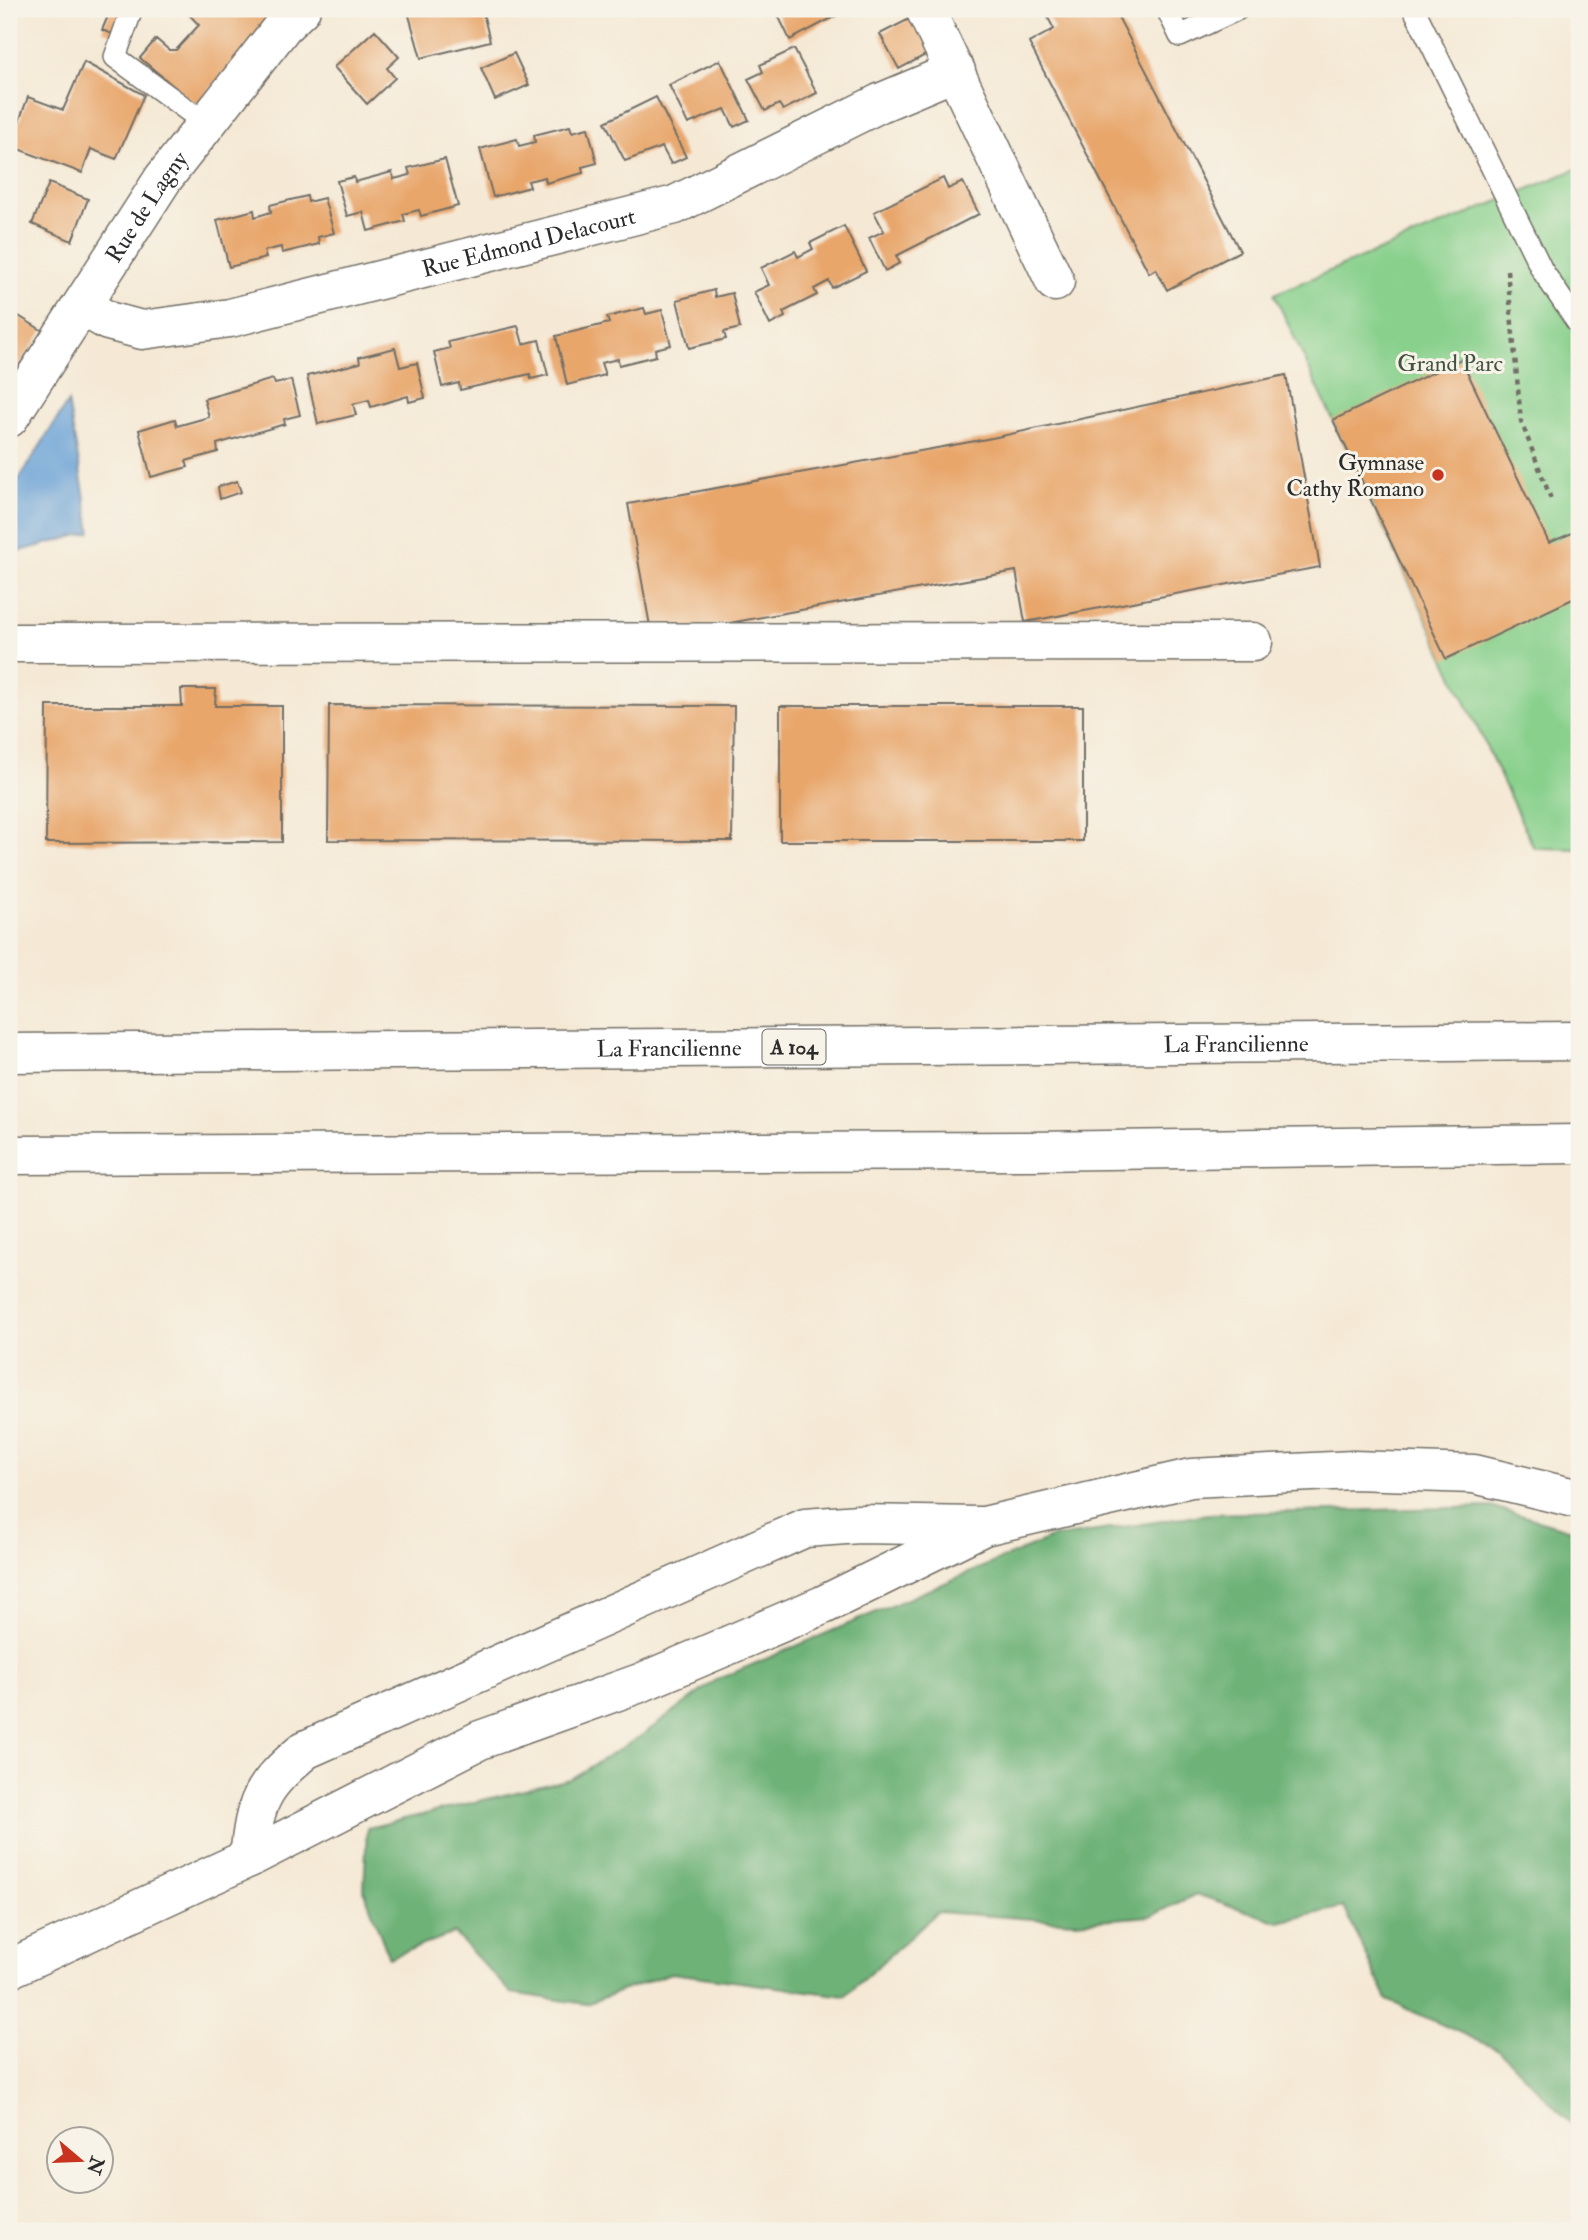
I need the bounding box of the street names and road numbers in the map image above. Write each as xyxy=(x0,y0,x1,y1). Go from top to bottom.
street label: Rue de Lagny xyxy=(99,145,194,268)
street label: Rue Edmond Delacourt xyxy=(419,201,638,283)
street label: La Francilienne xyxy=(1163,1029,1309,1059)
road number: A 104 xyxy=(762,1030,826,1064)
street label: La Francilienne xyxy=(596,1033,742,1063)

